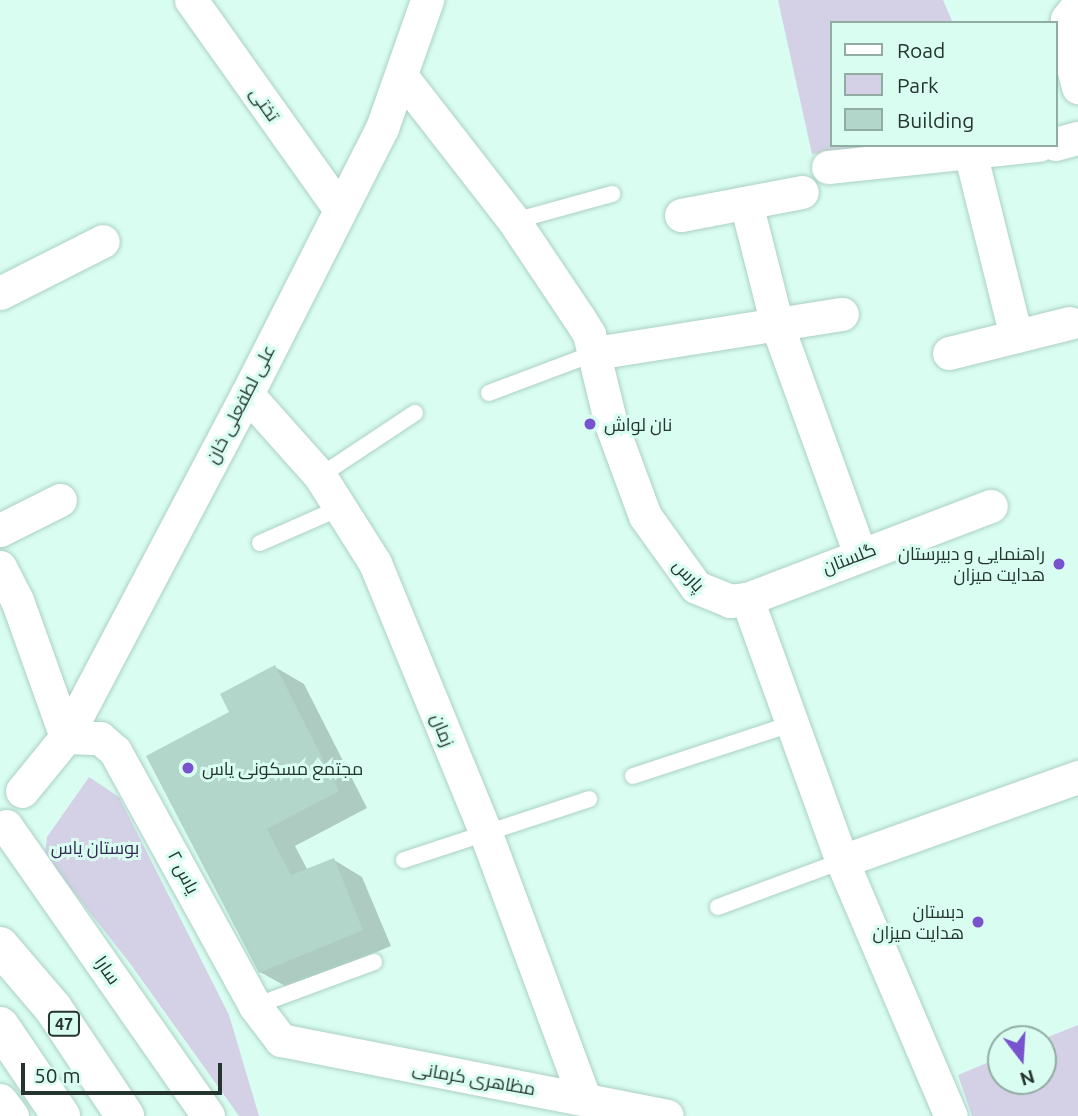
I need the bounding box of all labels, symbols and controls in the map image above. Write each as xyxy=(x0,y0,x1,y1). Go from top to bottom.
legend xyxy=(830,21,1057,147)
text: Road xyxy=(897,38,945,62)
text: Park xyxy=(897,73,939,97)
street label: تختی xyxy=(246,83,284,125)
text: Building xyxy=(897,108,974,132)
street label: علی لطفعلی خان xyxy=(201,341,279,467)
place label: نان لواش xyxy=(604,413,672,435)
marker: نان لواش xyxy=(582,416,598,432)
street label: گلستان xyxy=(819,538,879,578)
place label: راهنمایی و دبیرستان هدایت میزان xyxy=(898,543,1045,586)
street label: پارس xyxy=(669,554,709,596)
marker: راهنمایی و دبیرستان هدایت میزان xyxy=(1051,556,1067,572)
street label: زمان xyxy=(427,710,459,750)
place label: مجتمع مسکونی یاس xyxy=(202,757,363,779)
marker: مجتمع مسکونی یاس xyxy=(180,760,196,776)
park label: بوستان یاس xyxy=(51,836,139,858)
street label: یاس ۲ xyxy=(164,847,204,897)
place label: دبستان هدایت میزان xyxy=(872,901,964,944)
marker: دبستان هدایت میزان xyxy=(970,914,986,930)
street label: سارا xyxy=(91,952,125,988)
road number: 47 xyxy=(46,1012,82,1036)
north arrow xyxy=(987,1025,1057,1095)
scale bar xyxy=(24,1050,226,1094)
street label: مظاهری کرمانی xyxy=(411,1057,537,1099)
text: 50 m xyxy=(34,1063,81,1087)
text: N xyxy=(1018,1066,1038,1091)

